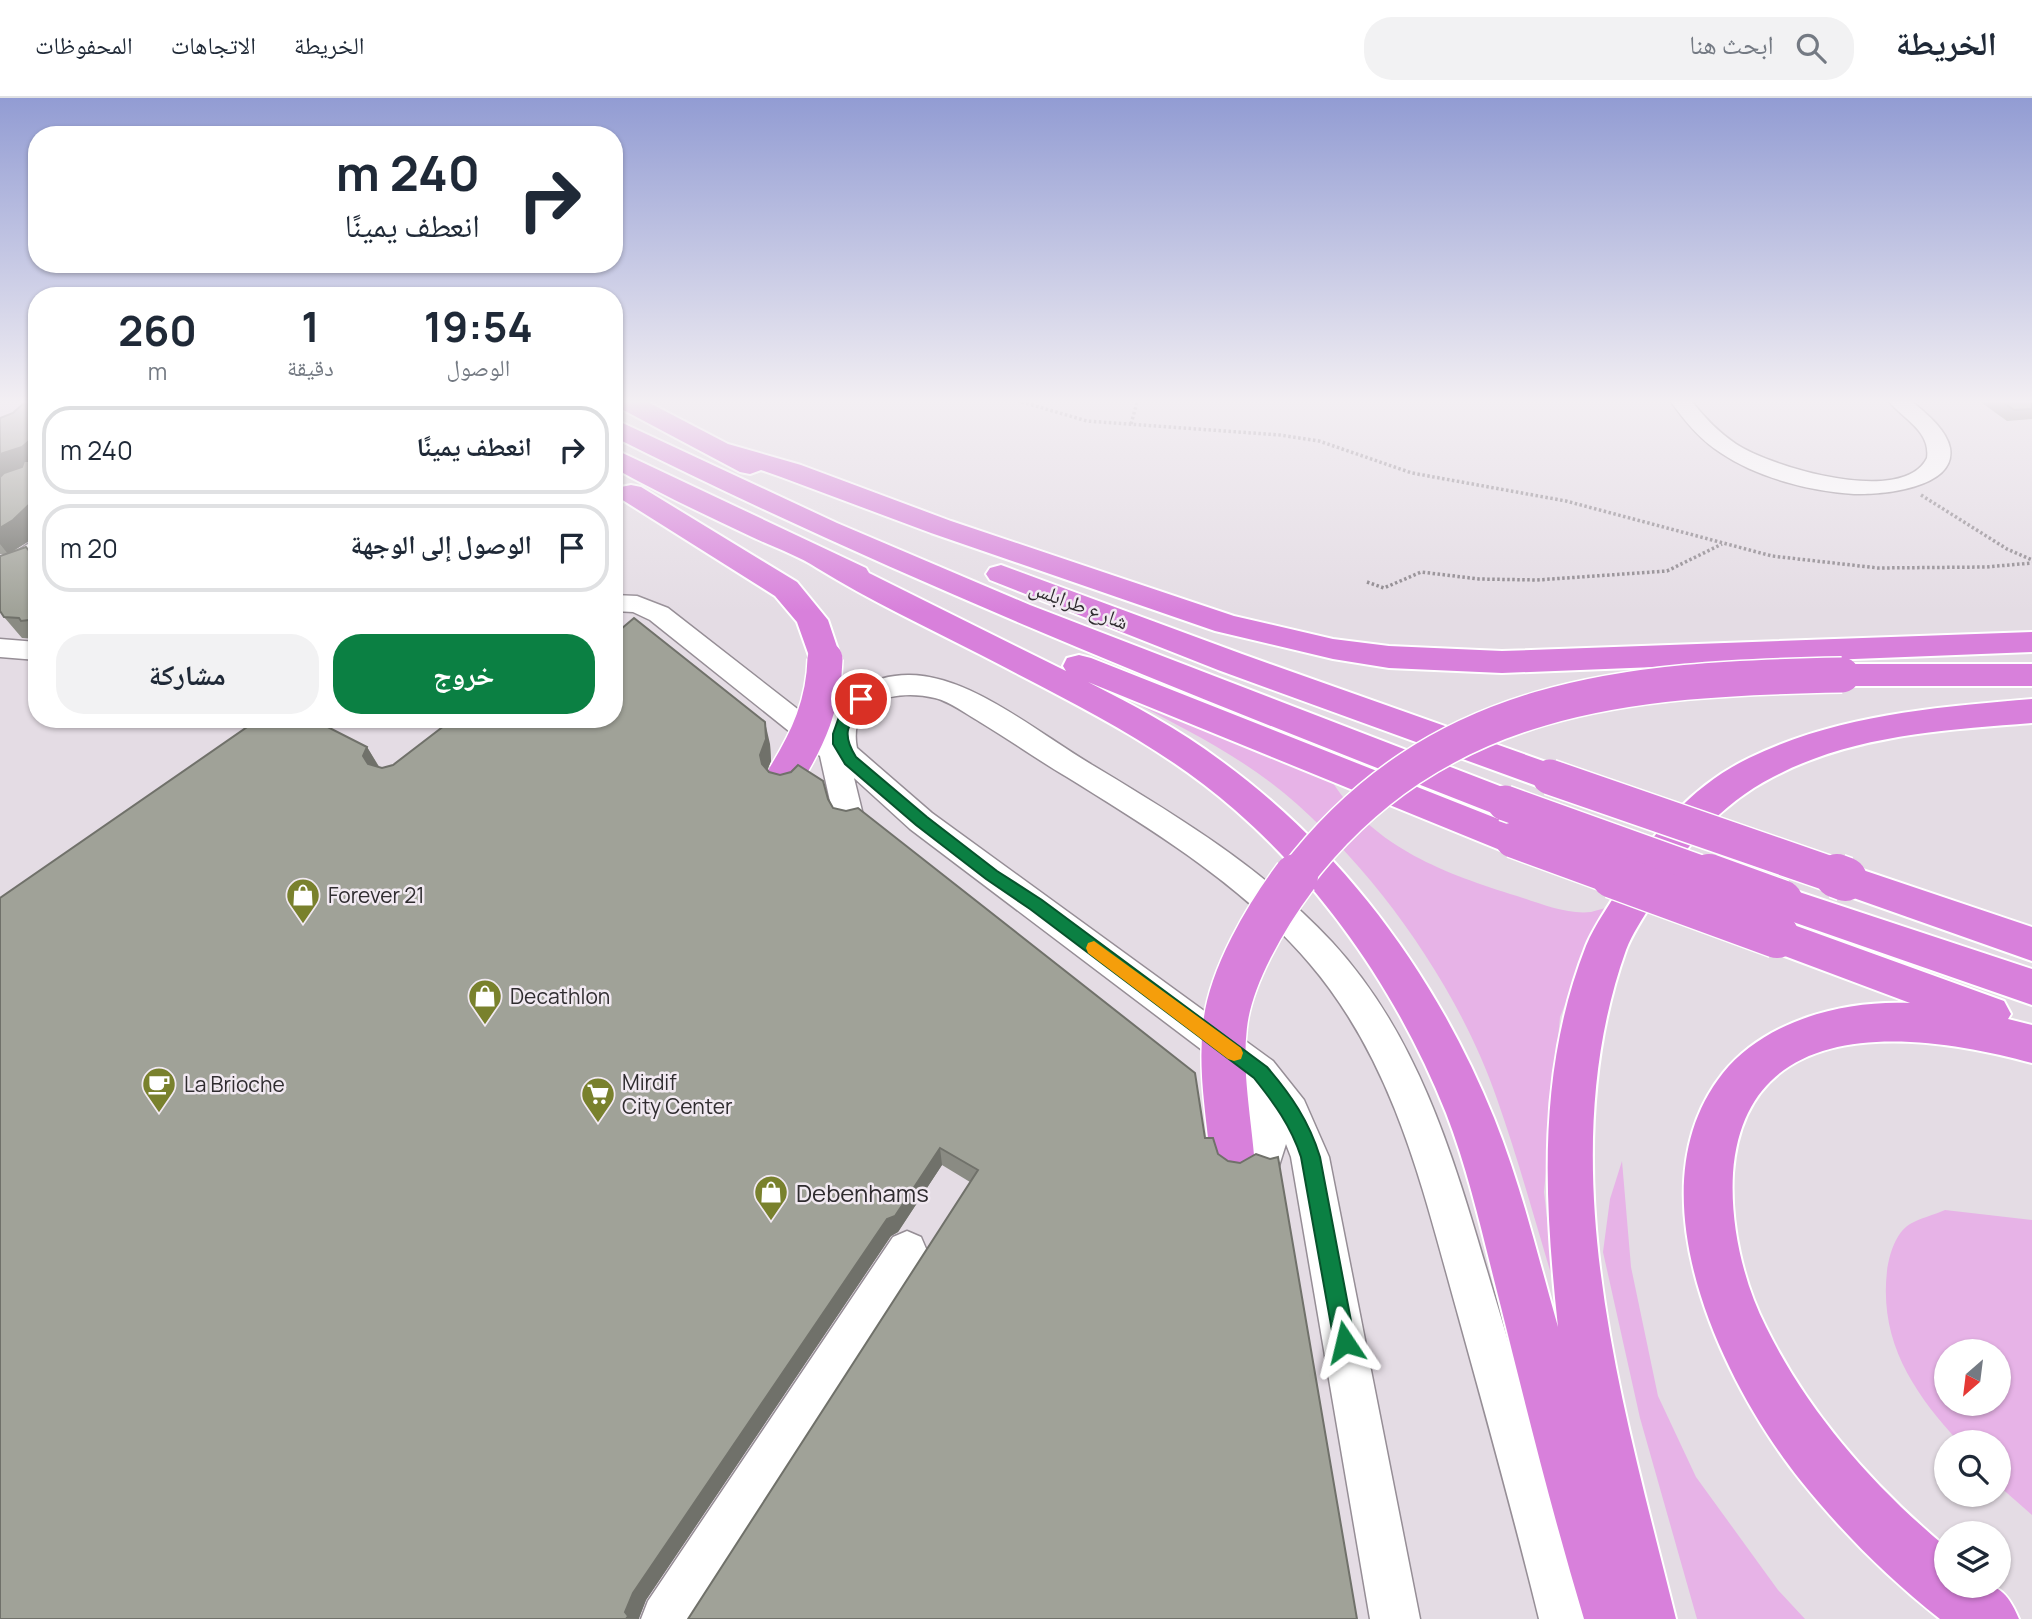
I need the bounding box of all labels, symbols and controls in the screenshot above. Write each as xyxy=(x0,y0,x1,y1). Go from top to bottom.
search box xyxy=(1364,17,1854,80)
text: الخريطة xyxy=(1896,20,1997,65)
text: ابحث هنا xyxy=(1689,26,1774,62)
text: المحفوظات xyxy=(35,28,133,61)
text: الاتجاهات xyxy=(171,28,256,61)
text: الخريطة xyxy=(294,28,365,61)
icon: search xyxy=(1792,29,1830,67)
text: 240 m xyxy=(336,139,480,206)
icon: right xyxy=(504,154,595,245)
text: انعطف يمينًا xyxy=(345,203,480,247)
text: 1 xyxy=(301,297,320,355)
text: 19:54 xyxy=(424,297,533,355)
text: 260 xyxy=(118,301,197,359)
text: دقيقة xyxy=(287,351,334,383)
text: الوصول xyxy=(447,351,510,383)
text: m xyxy=(148,355,167,387)
text: انعطف يمينًا xyxy=(417,428,532,464)
icon: right xyxy=(553,431,591,469)
text: 240 m xyxy=(60,432,133,468)
text: الوصول إلى الوجهة xyxy=(351,526,532,562)
icon: arrive xyxy=(553,529,591,567)
text: 20 m xyxy=(60,530,118,566)
street label: شارع طرابلس xyxy=(1026,572,1132,636)
button: مشاركة xyxy=(56,634,319,714)
button: خروج xyxy=(333,634,595,714)
pin xyxy=(831,669,891,729)
icon: arrive xyxy=(842,680,880,718)
shop icon: Forever 21 xyxy=(284,876,322,925)
place label: Forever 21 xyxy=(328,881,424,909)
shop icon: Decathlon xyxy=(466,977,504,1026)
place label: Decathlon xyxy=(510,982,610,1010)
cafe icon: La Brioche xyxy=(140,1065,178,1114)
place label: Mirdif City Center xyxy=(622,1068,733,1120)
place label: La Brioche xyxy=(184,1070,285,1098)
supermarket icon: Mirdif City Center xyxy=(579,1075,617,1124)
shop icon: Debenhams xyxy=(752,1173,790,1222)
place label: Debenhams xyxy=(796,1176,929,1209)
position arrow xyxy=(1308,1305,1382,1379)
north arrow xyxy=(1934,1339,2011,1416)
map controls xyxy=(1934,1339,2011,1598)
button: search xyxy=(1934,1430,2011,1507)
button: layers xyxy=(1934,1521,2011,1598)

